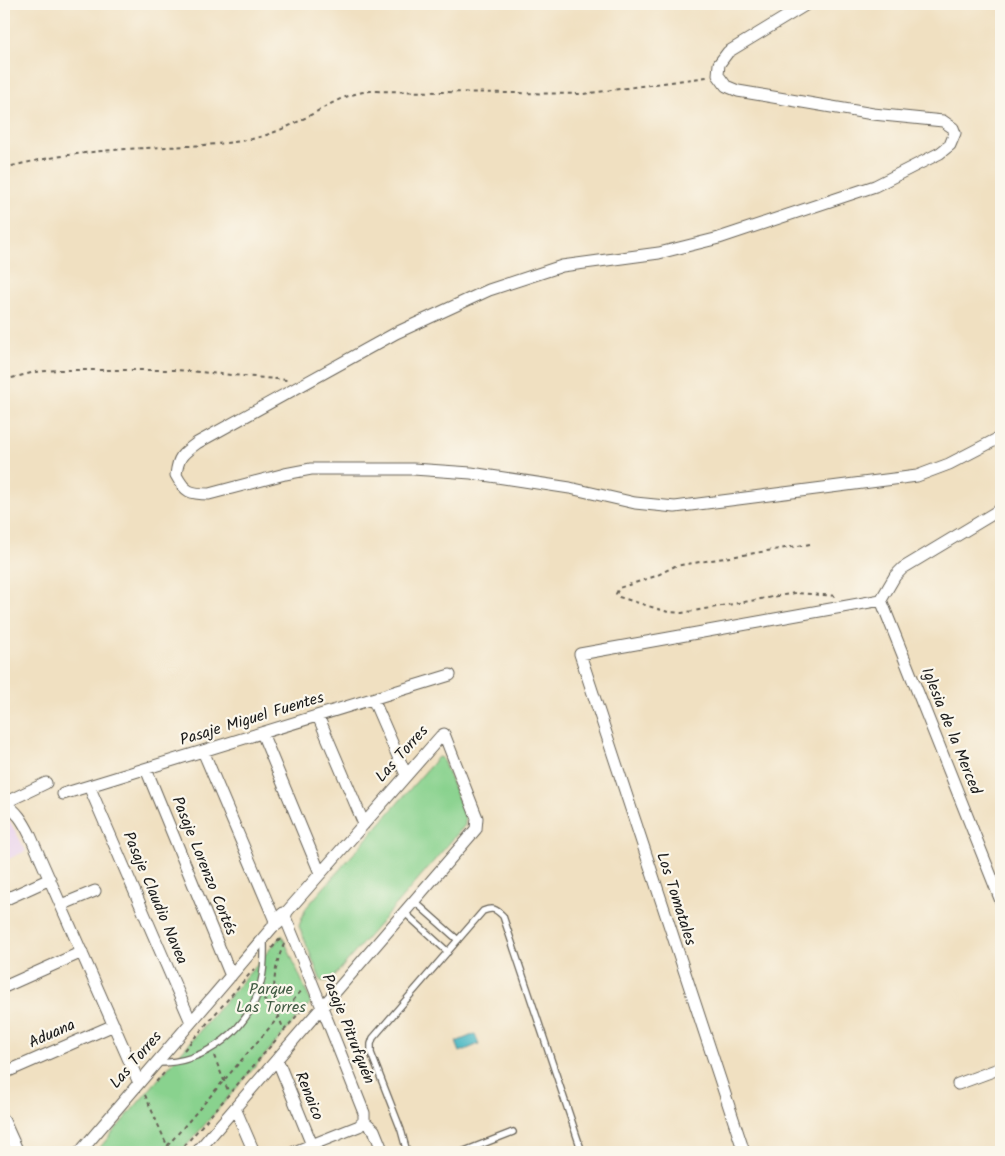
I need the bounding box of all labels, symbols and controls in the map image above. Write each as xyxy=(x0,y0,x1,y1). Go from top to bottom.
street label: Iglesia de la Merced xyxy=(914,664,988,799)
street label: Pasaje Miguel Fuentes xyxy=(177,685,327,753)
street label: Las Torres xyxy=(369,720,435,788)
street label: Pasaje Lorenzo Cortés xyxy=(165,793,243,939)
street label: Pasaje Claudio Navea xyxy=(116,828,194,968)
street label: Los Tomatales xyxy=(649,849,703,949)
street label: Pasaje Pitrufquén xyxy=(315,970,381,1088)
park label: Parque Las Torres xyxy=(236,977,306,1020)
street label: Aduana xyxy=(25,1013,79,1055)
street label: Las Torres xyxy=(104,1025,168,1095)
street label: Renaico xyxy=(288,1068,330,1124)

